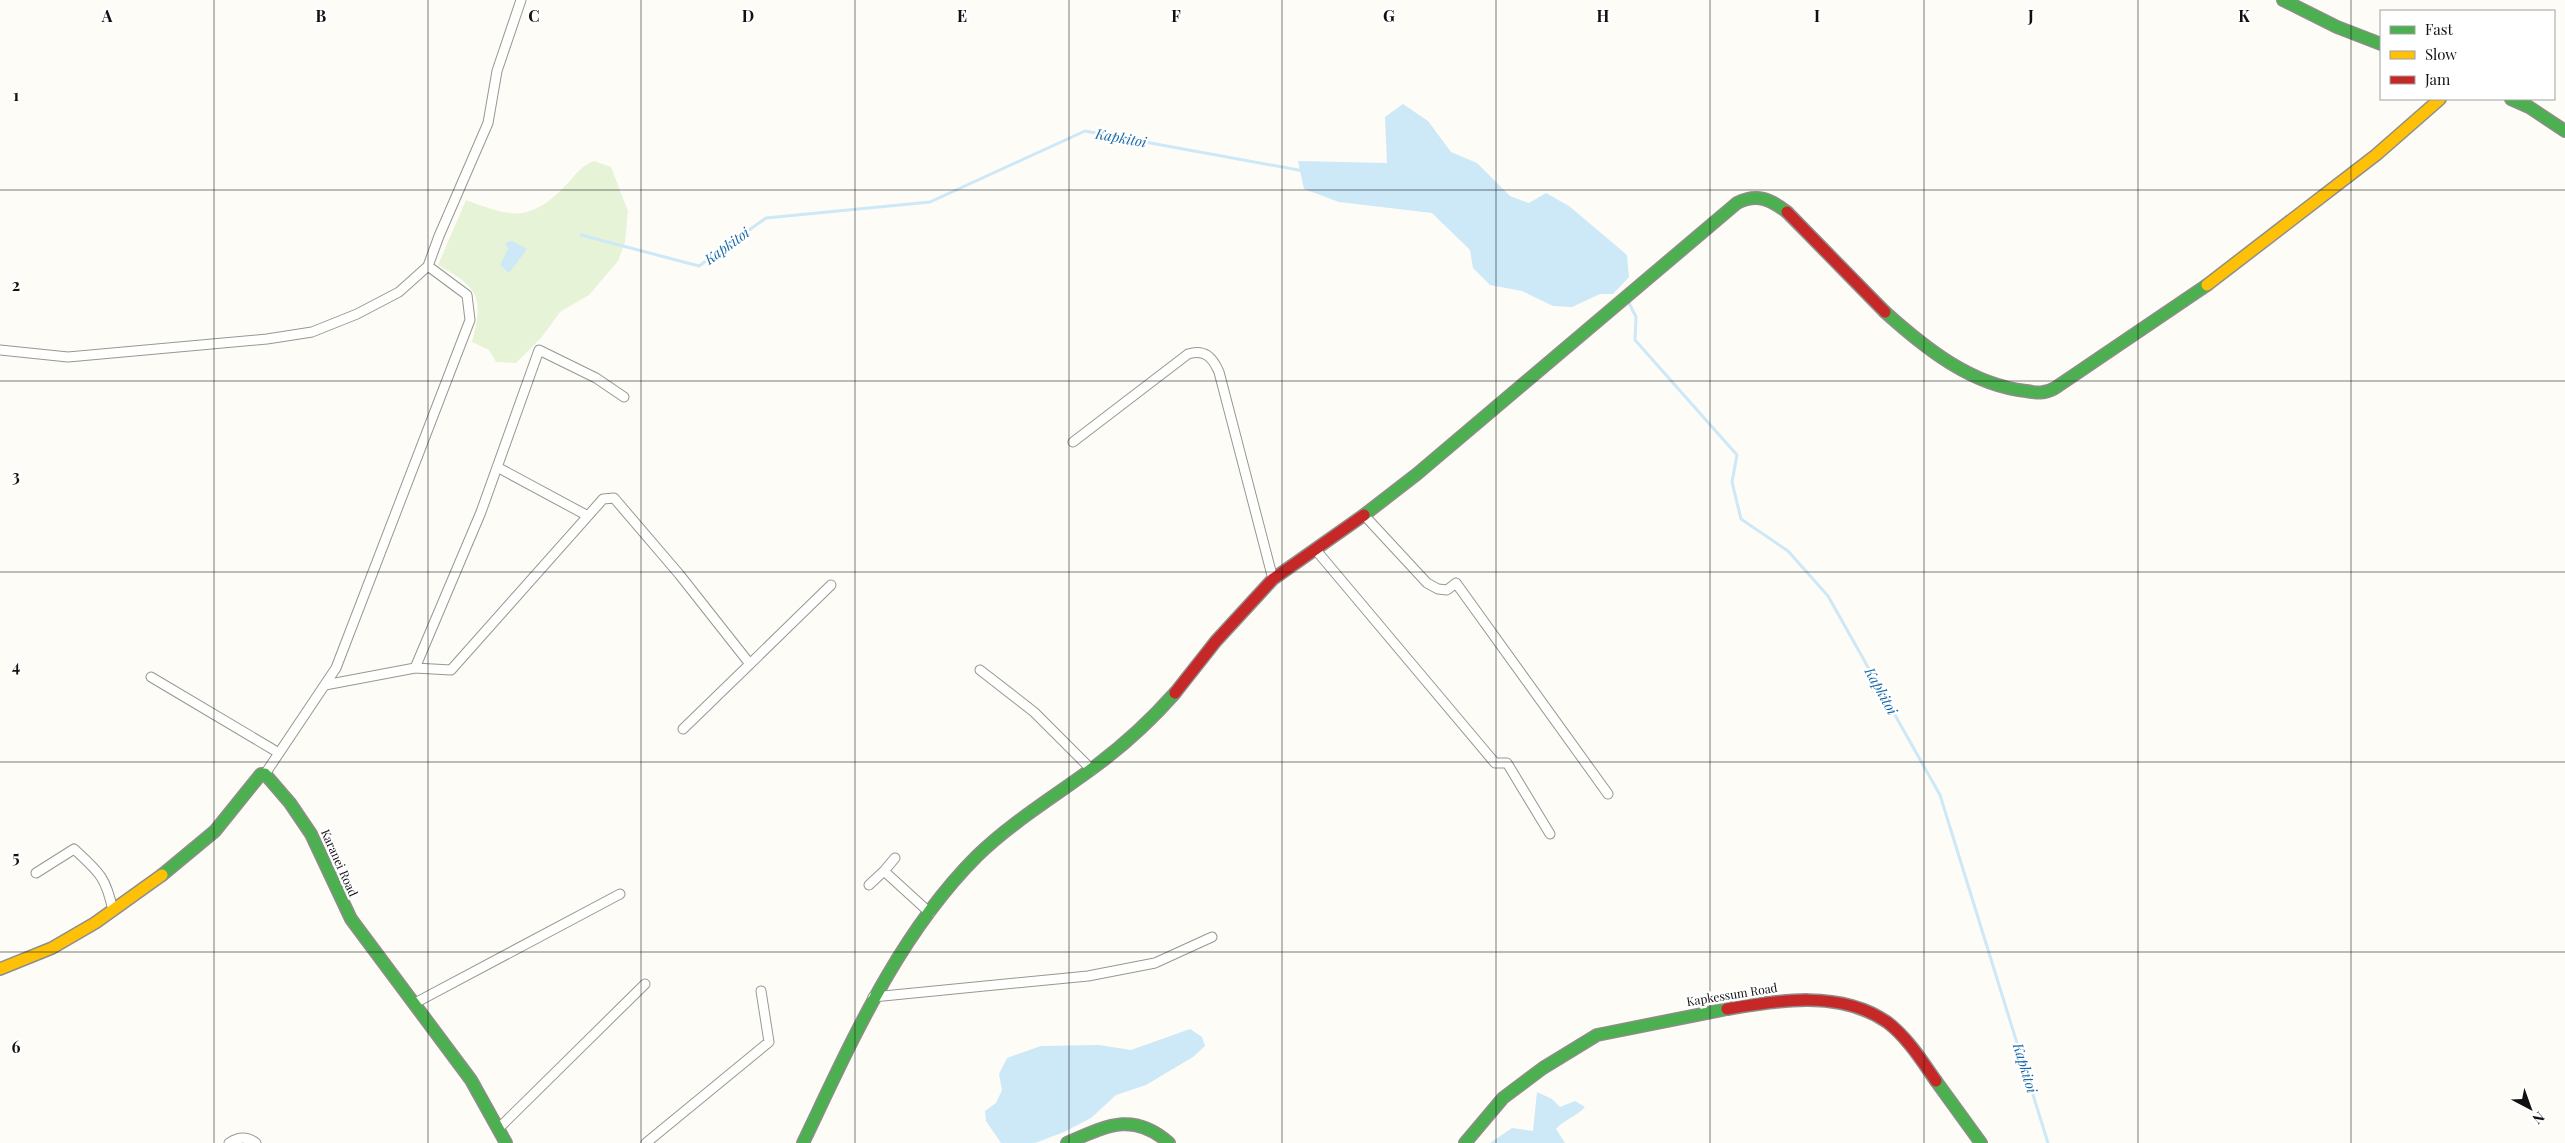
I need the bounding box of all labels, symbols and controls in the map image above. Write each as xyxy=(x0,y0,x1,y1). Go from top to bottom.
text: A xyxy=(101,5,113,26)
text: B xyxy=(316,5,327,26)
text: C xyxy=(528,5,540,26)
text: D xyxy=(742,5,754,26)
text: E xyxy=(957,5,967,26)
text: F xyxy=(1171,5,1181,26)
text: G xyxy=(1383,5,1395,26)
text: H xyxy=(1597,5,1610,26)
text: I xyxy=(1814,5,1820,26)
text: J xyxy=(2027,5,2034,26)
text: K xyxy=(2238,5,2250,26)
legend xyxy=(2380,10,2555,100)
text: Fast xyxy=(2425,19,2454,39)
text: Slow xyxy=(2425,44,2457,64)
text: Jam xyxy=(2424,69,2451,89)
text: 1 xyxy=(13,84,19,105)
water label: Kapkitoi xyxy=(1093,124,1149,151)
water label: Kapkitoi xyxy=(700,222,754,269)
text: 2 xyxy=(12,274,20,295)
text: 3 xyxy=(12,465,20,486)
text: 4 xyxy=(12,655,20,676)
water label: Kapkitoi xyxy=(1860,663,1903,719)
street label: Karanei Road xyxy=(318,826,362,899)
text: 5 xyxy=(12,846,20,867)
street label: Kapkessum Road xyxy=(1685,979,1778,1009)
text: 6 xyxy=(12,1036,21,1057)
water label: Kapkitoi xyxy=(2009,1040,2042,1096)
north arrow xyxy=(2505,1083,2555,1133)
text: N xyxy=(2529,1108,2549,1129)

